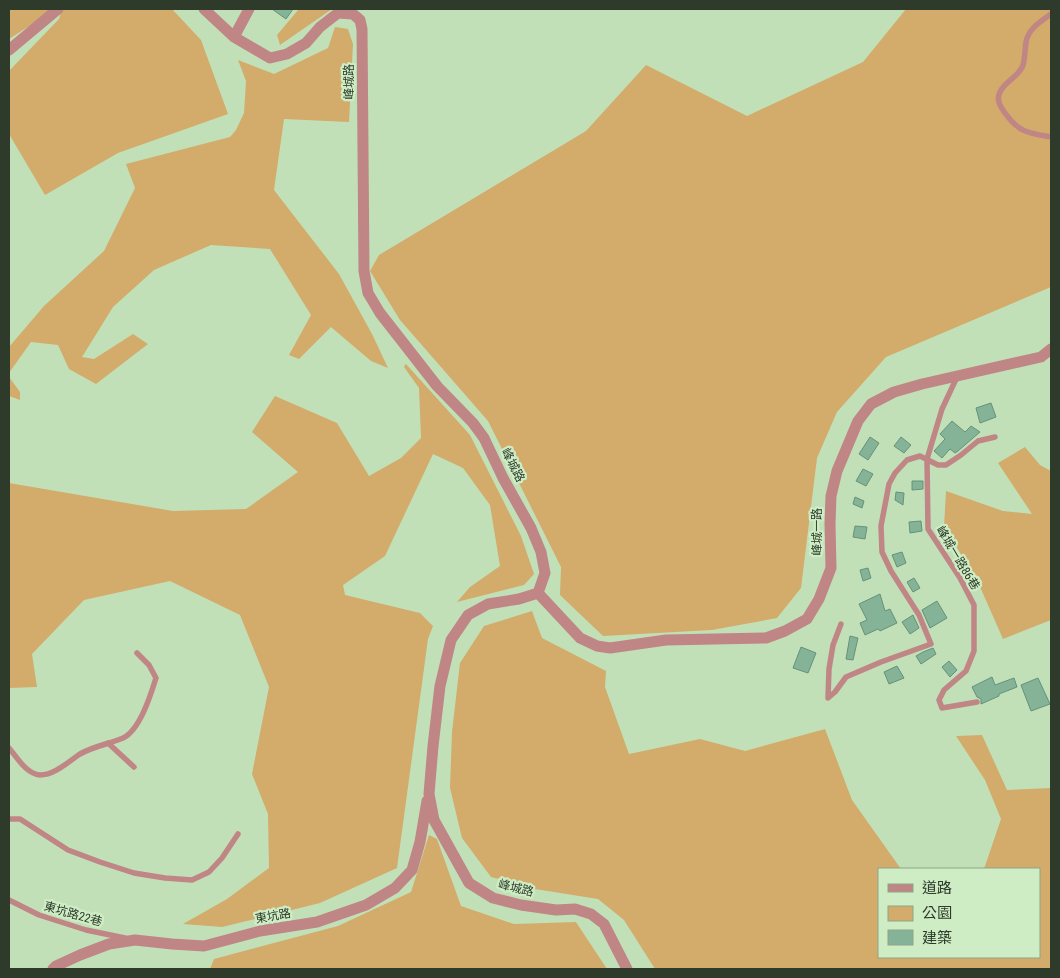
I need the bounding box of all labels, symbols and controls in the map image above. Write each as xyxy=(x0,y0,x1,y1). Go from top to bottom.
street label: 峰城路 xyxy=(342,64,356,100)
street label: 峰城路 xyxy=(499,446,527,484)
street label: 峰城一路 xyxy=(810,508,824,556)
street label: 峰城一路86巷 xyxy=(933,524,983,592)
legend xyxy=(878,868,1040,958)
street label: 峰城路 xyxy=(497,877,535,899)
text: 道路 xyxy=(922,879,952,897)
street label: 東坑路22巷 xyxy=(42,899,104,929)
text: 公園 xyxy=(922,904,952,922)
street label: 東坑路 xyxy=(254,906,292,926)
text: 建築 xyxy=(922,929,952,947)

